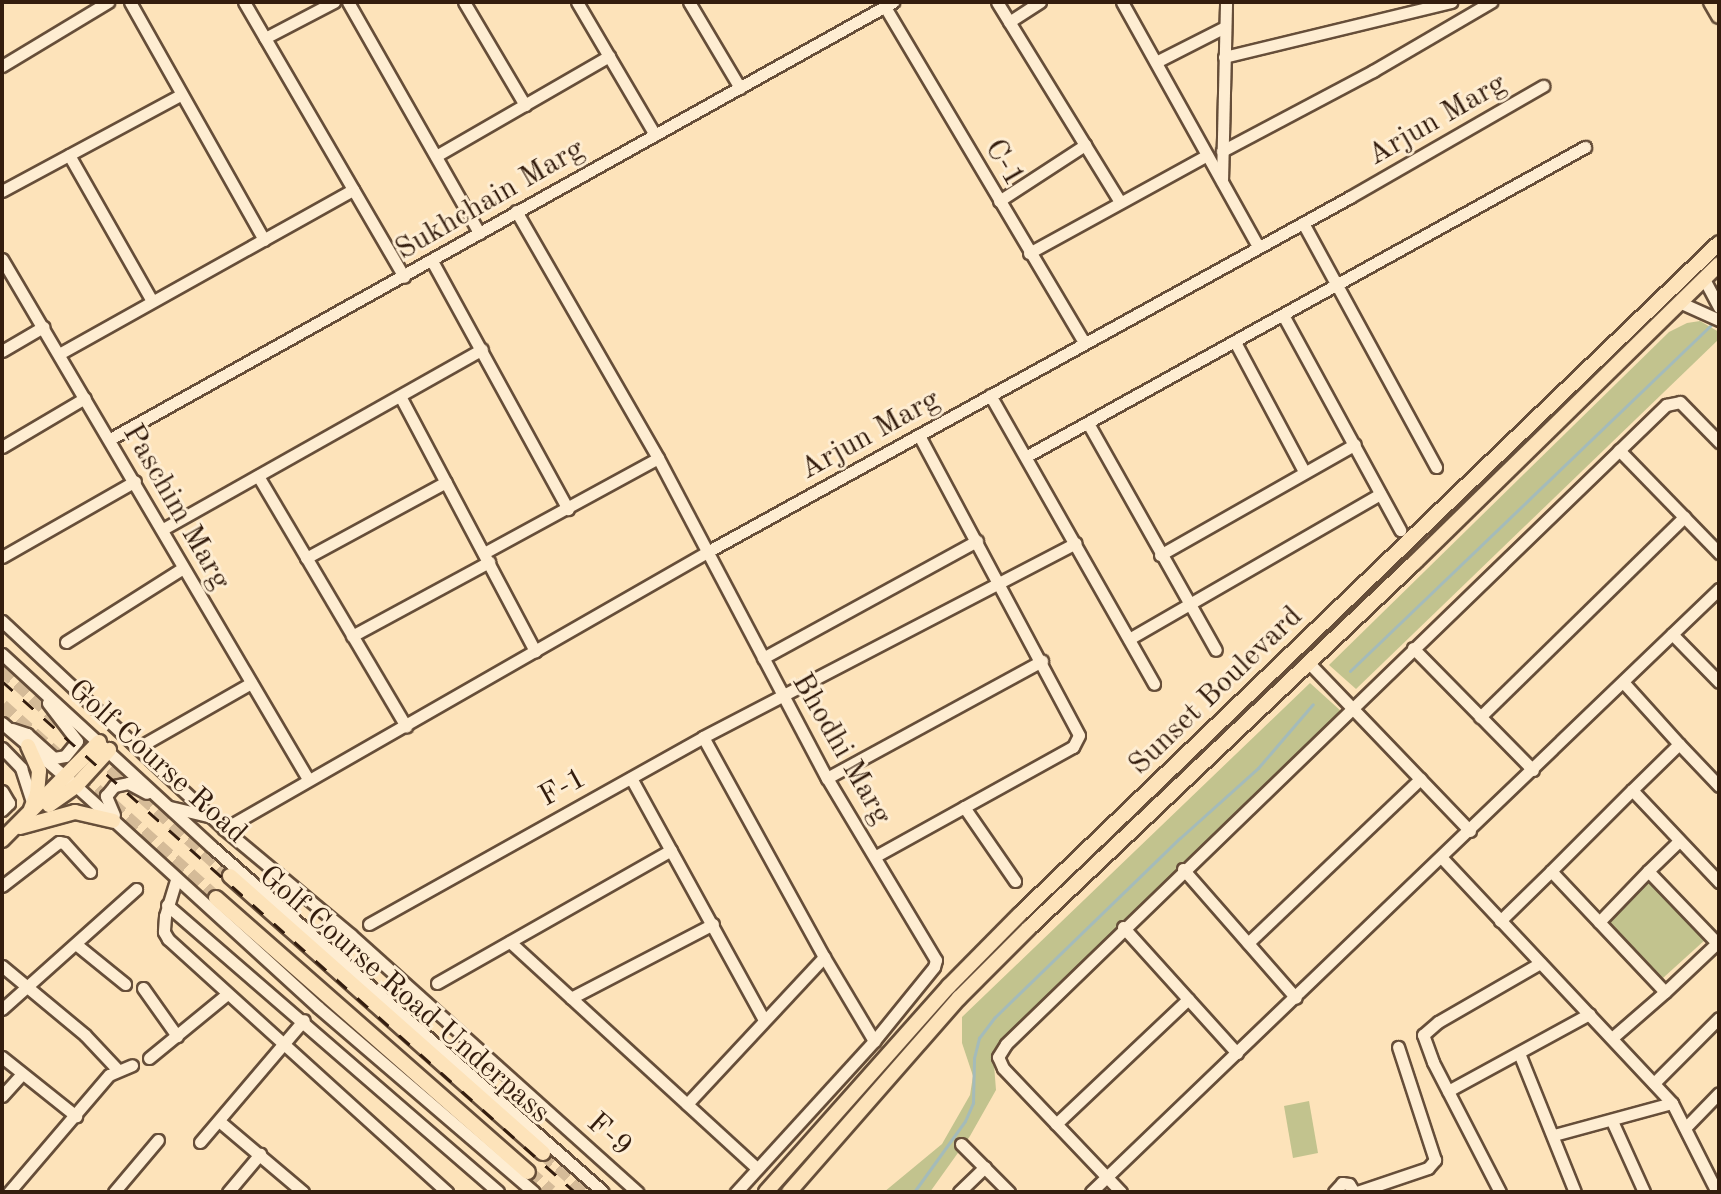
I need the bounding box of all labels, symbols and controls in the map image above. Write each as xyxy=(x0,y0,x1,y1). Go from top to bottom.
street label: Arjun Marg xyxy=(1361,66,1513,174)
street label: Sukhchain Marg xyxy=(389,131,591,269)
street label: C-1 xyxy=(976,133,1032,193)
street label: Arjun Marg xyxy=(794,382,946,488)
street label: Paschim Marg xyxy=(114,418,238,596)
street label: Sunset Boulevard xyxy=(1122,599,1310,783)
street label: Bhodhi Marg xyxy=(783,667,899,831)
street label: Golf Course Road xyxy=(60,672,254,852)
street label: F-1 xyxy=(533,760,593,816)
street label: Golf Course Road Underpass xyxy=(251,859,557,1131)
street label: F-9 xyxy=(579,1105,639,1165)

